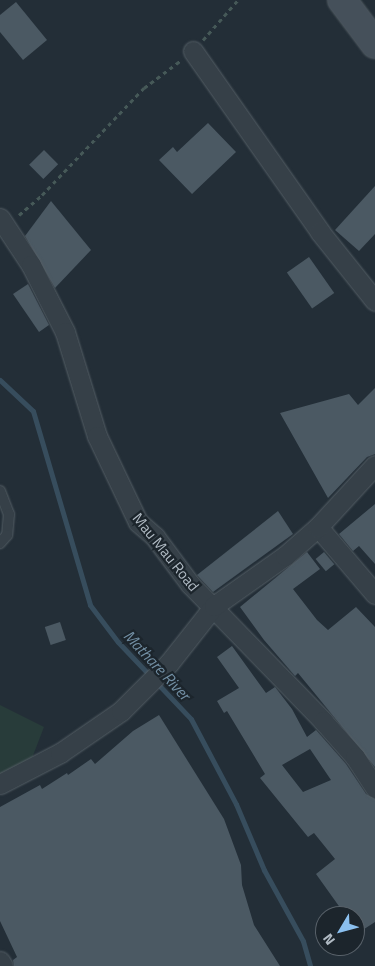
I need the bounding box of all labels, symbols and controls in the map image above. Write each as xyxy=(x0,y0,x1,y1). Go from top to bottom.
street label: Mau Mau Road xyxy=(129,509,203,595)
water label: Mathare River xyxy=(120,626,194,704)
north arrow xyxy=(315,906,365,956)
text: N xyxy=(317,930,340,950)

